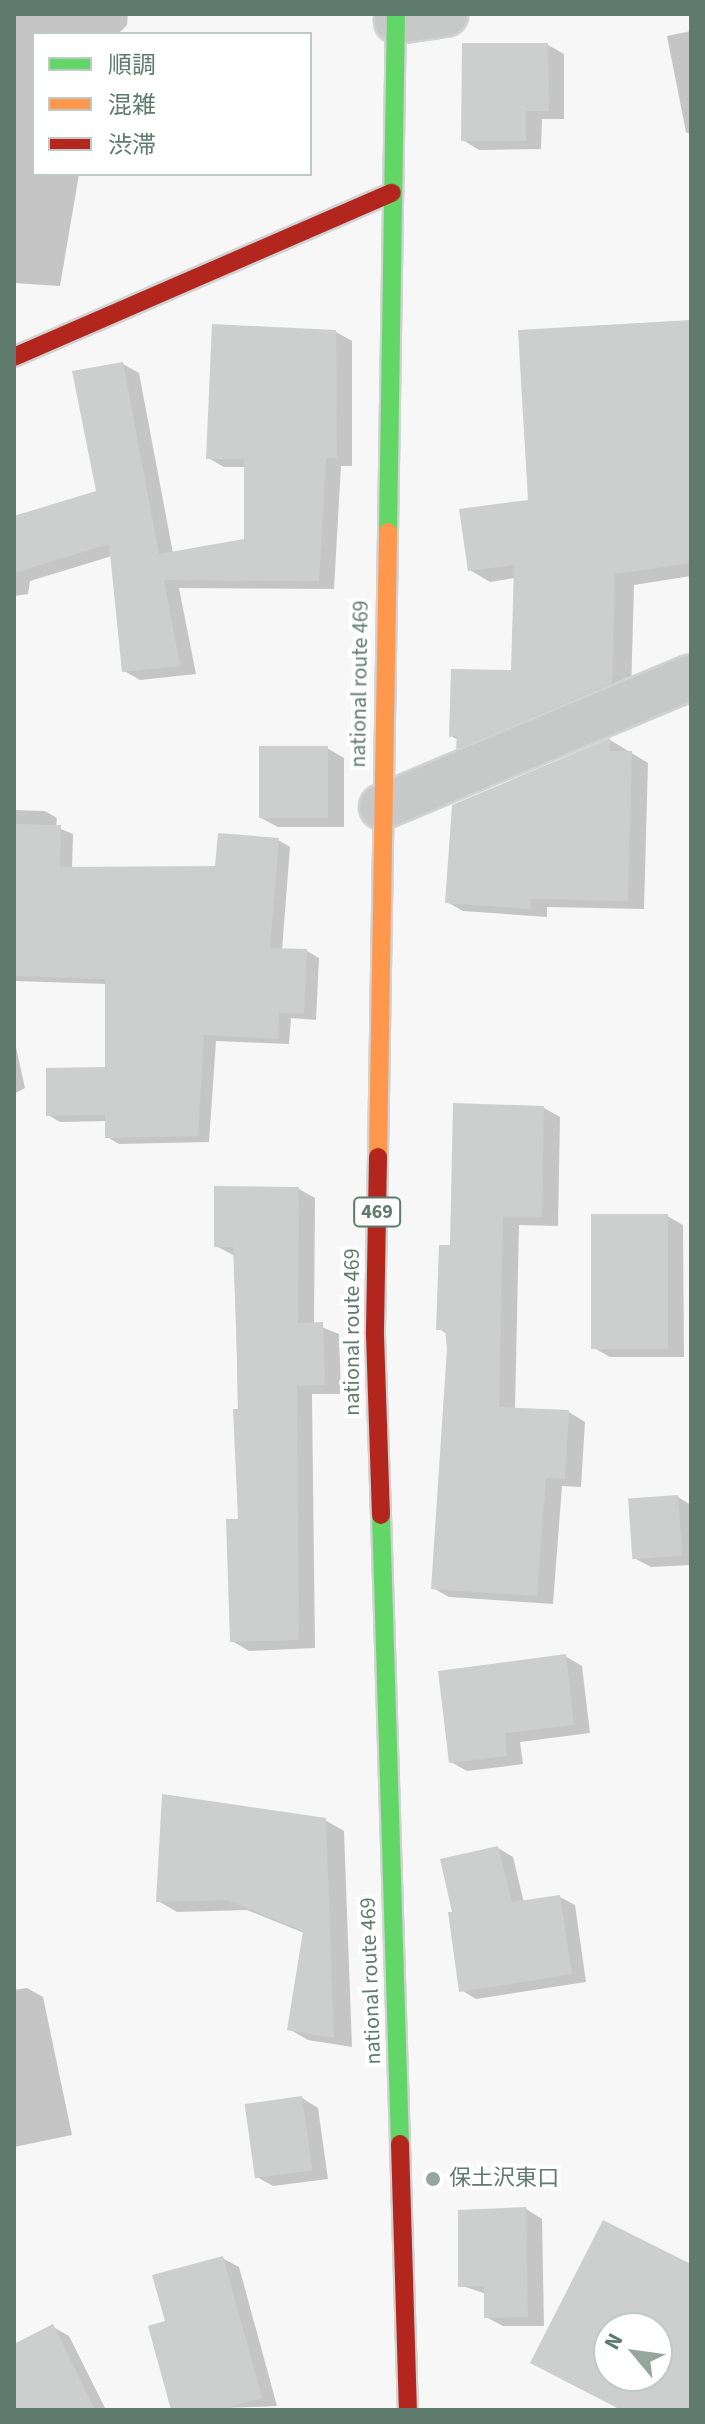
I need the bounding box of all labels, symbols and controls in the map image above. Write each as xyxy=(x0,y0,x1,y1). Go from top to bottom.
legend xyxy=(32,32,312,176)
text: 順調 xyxy=(108,48,156,83)
text: 混雑 xyxy=(108,88,156,123)
text: 渋滞 xyxy=(108,128,156,163)
street label: national route 469 xyxy=(345,600,375,768)
road number: 469 xyxy=(353,1196,401,1228)
street label: national route 469 xyxy=(340,1248,366,1416)
street label: national route 469 xyxy=(355,1897,387,2065)
place label: 保土沢東口 xyxy=(449,2166,559,2192)
marker: 保土沢東口 xyxy=(424,2170,442,2188)
north arrow xyxy=(593,2312,673,2392)
text: N xyxy=(596,2327,631,2356)

